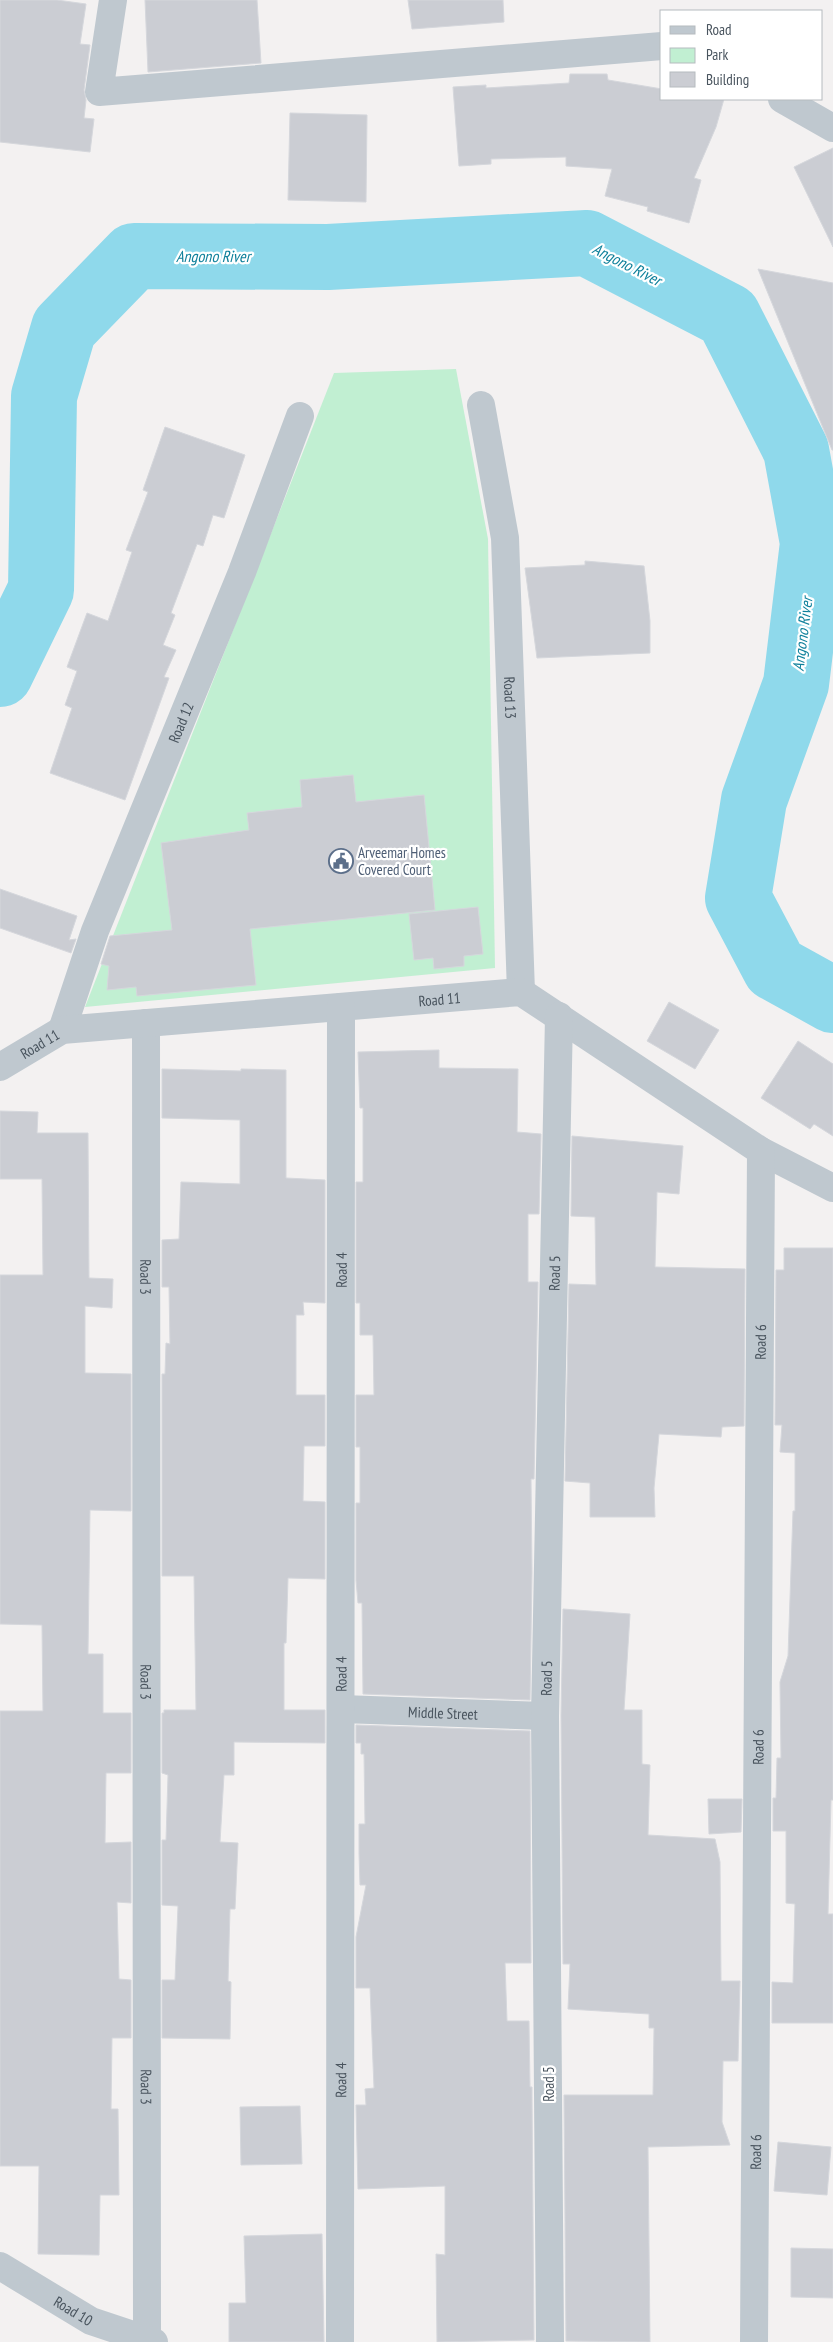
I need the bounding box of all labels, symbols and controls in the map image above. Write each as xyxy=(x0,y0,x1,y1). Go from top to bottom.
legend xyxy=(660,10,823,100)
text: Road xyxy=(706,20,732,39)
text: Park xyxy=(706,45,728,64)
text: Building xyxy=(706,70,749,89)
water label: Angono River xyxy=(589,238,667,291)
water label: Angono River xyxy=(176,246,253,266)
water label: Angono River xyxy=(788,593,817,672)
street label: Road 13 xyxy=(500,676,521,719)
street label: Road 12 xyxy=(164,699,197,745)
place label: Arveemar Homes Covered Court xyxy=(358,843,446,879)
public building icon: Arveemar Homes Covered Court xyxy=(328,848,354,874)
street label: Road 11 xyxy=(418,988,461,1010)
street label: Road 11 xyxy=(16,1024,63,1062)
street label: Road 4 xyxy=(331,1252,350,1288)
street label: Road 5 xyxy=(544,1255,564,1291)
street label: Road 3 xyxy=(137,1259,156,1295)
street label: Road 6 xyxy=(750,1324,769,1360)
street label: Road 4 xyxy=(331,1656,350,1692)
street label: Road 5 xyxy=(536,1660,556,1696)
street label: Road 3 xyxy=(137,1664,156,1700)
street label: Middle Street xyxy=(408,1702,478,1723)
street label: Road 6 xyxy=(748,1729,767,1765)
street label: Road 4 xyxy=(331,2062,350,2098)
street label: Road 5 xyxy=(539,2066,558,2102)
street label: Road 3 xyxy=(137,2069,156,2105)
street label: Road 6 xyxy=(746,2134,765,2170)
street label: Road 10 xyxy=(51,2291,97,2330)

